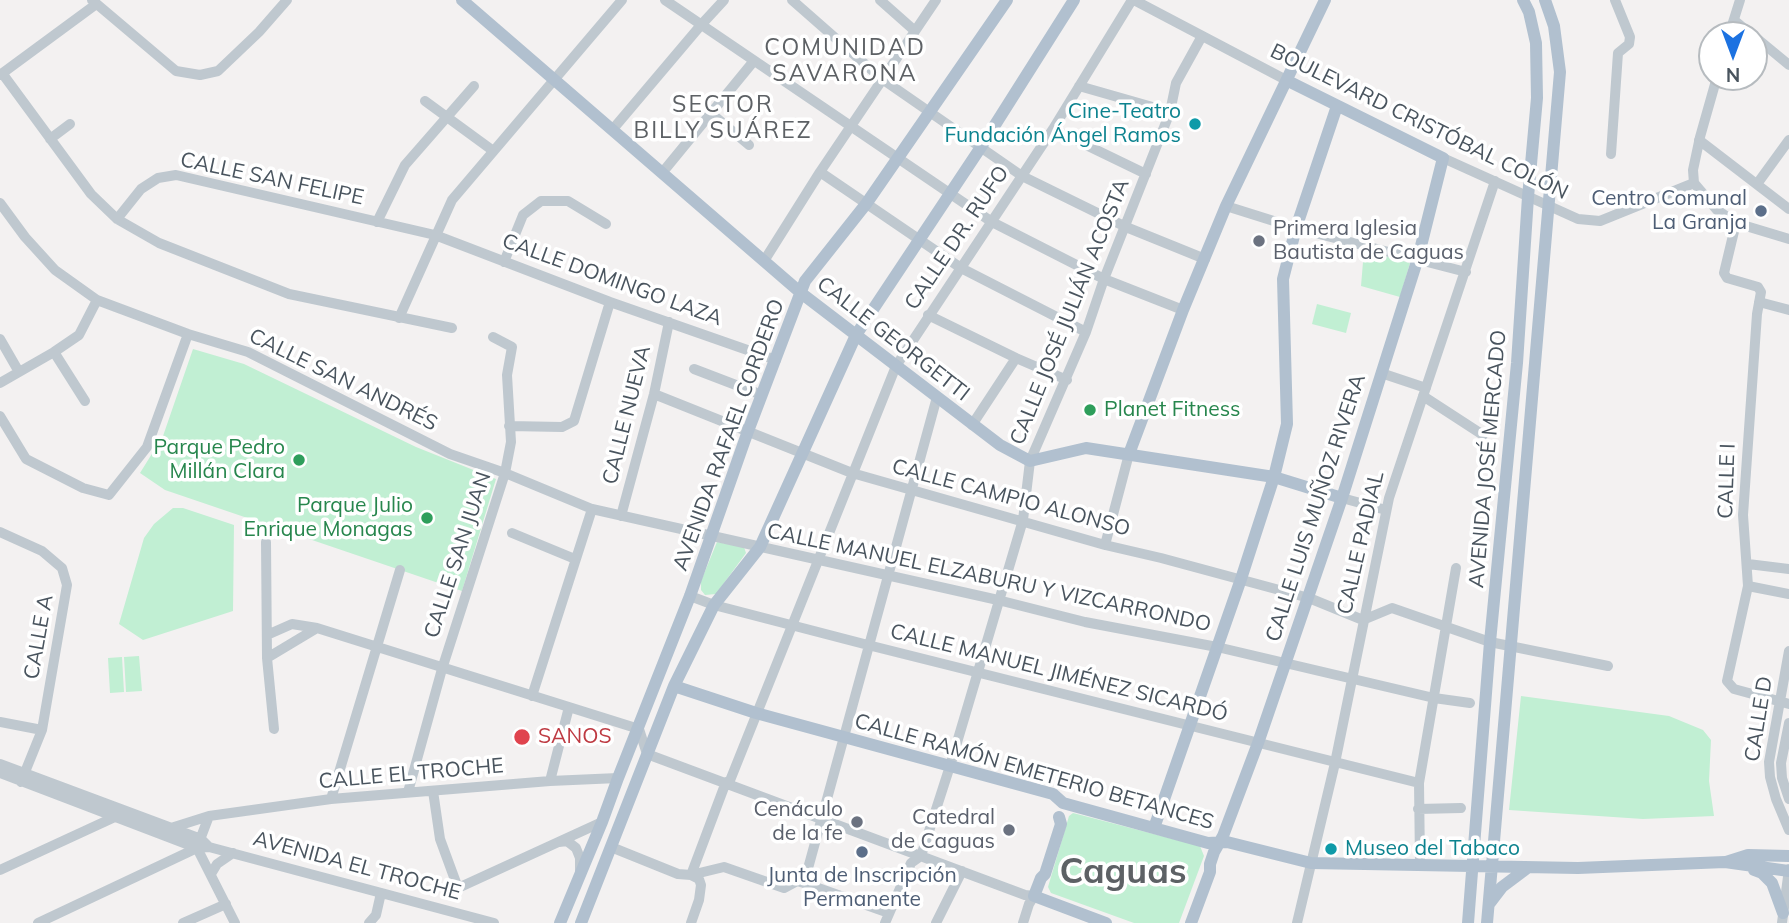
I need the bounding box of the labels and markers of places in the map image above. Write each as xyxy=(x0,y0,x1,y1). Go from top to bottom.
place label: Cine-Teatro Fundación Ángel Ramos xyxy=(944,99,1181,149)
marker: Cine-Teatro Fundación Ángel Ramos xyxy=(1187,116,1203,132)
place label: Centro Comunal La Granja xyxy=(1591,186,1747,236)
marker: Centro Comunal La Granja xyxy=(1753,203,1769,219)
place label: Primera Iglesia Bautista de Caguas xyxy=(1273,216,1464,266)
marker: Primera Iglesia Bautista de Caguas xyxy=(1251,233,1267,249)
place label: Planet Fitness xyxy=(1104,397,1241,423)
marker: Planet Fitness xyxy=(1082,402,1098,418)
place label: Parque Pedro Millán Clara xyxy=(153,435,285,485)
marker: Parque Pedro Millán Clara xyxy=(291,452,307,468)
place label: Parque Julio Enrique Monagas xyxy=(244,493,413,543)
marker: Parque Julio Enrique Monagas xyxy=(419,510,435,526)
place label: SANOS xyxy=(538,724,611,750)
marker: SANOS xyxy=(512,727,532,747)
place label: Cenáculo de la fe xyxy=(754,797,843,847)
place label: Catedral de Caguas xyxy=(891,805,995,855)
marker: Cenáculo de la fe xyxy=(849,814,865,830)
marker: Catedral de Caguas xyxy=(1001,822,1017,838)
place label: Museo del Tabaco xyxy=(1345,836,1520,862)
marker: Museo del Tabaco xyxy=(1323,841,1339,857)
marker: Junta de Inscripción Permanente xyxy=(854,844,870,860)
place label: Junta de Inscripción Permanente xyxy=(767,863,957,913)

